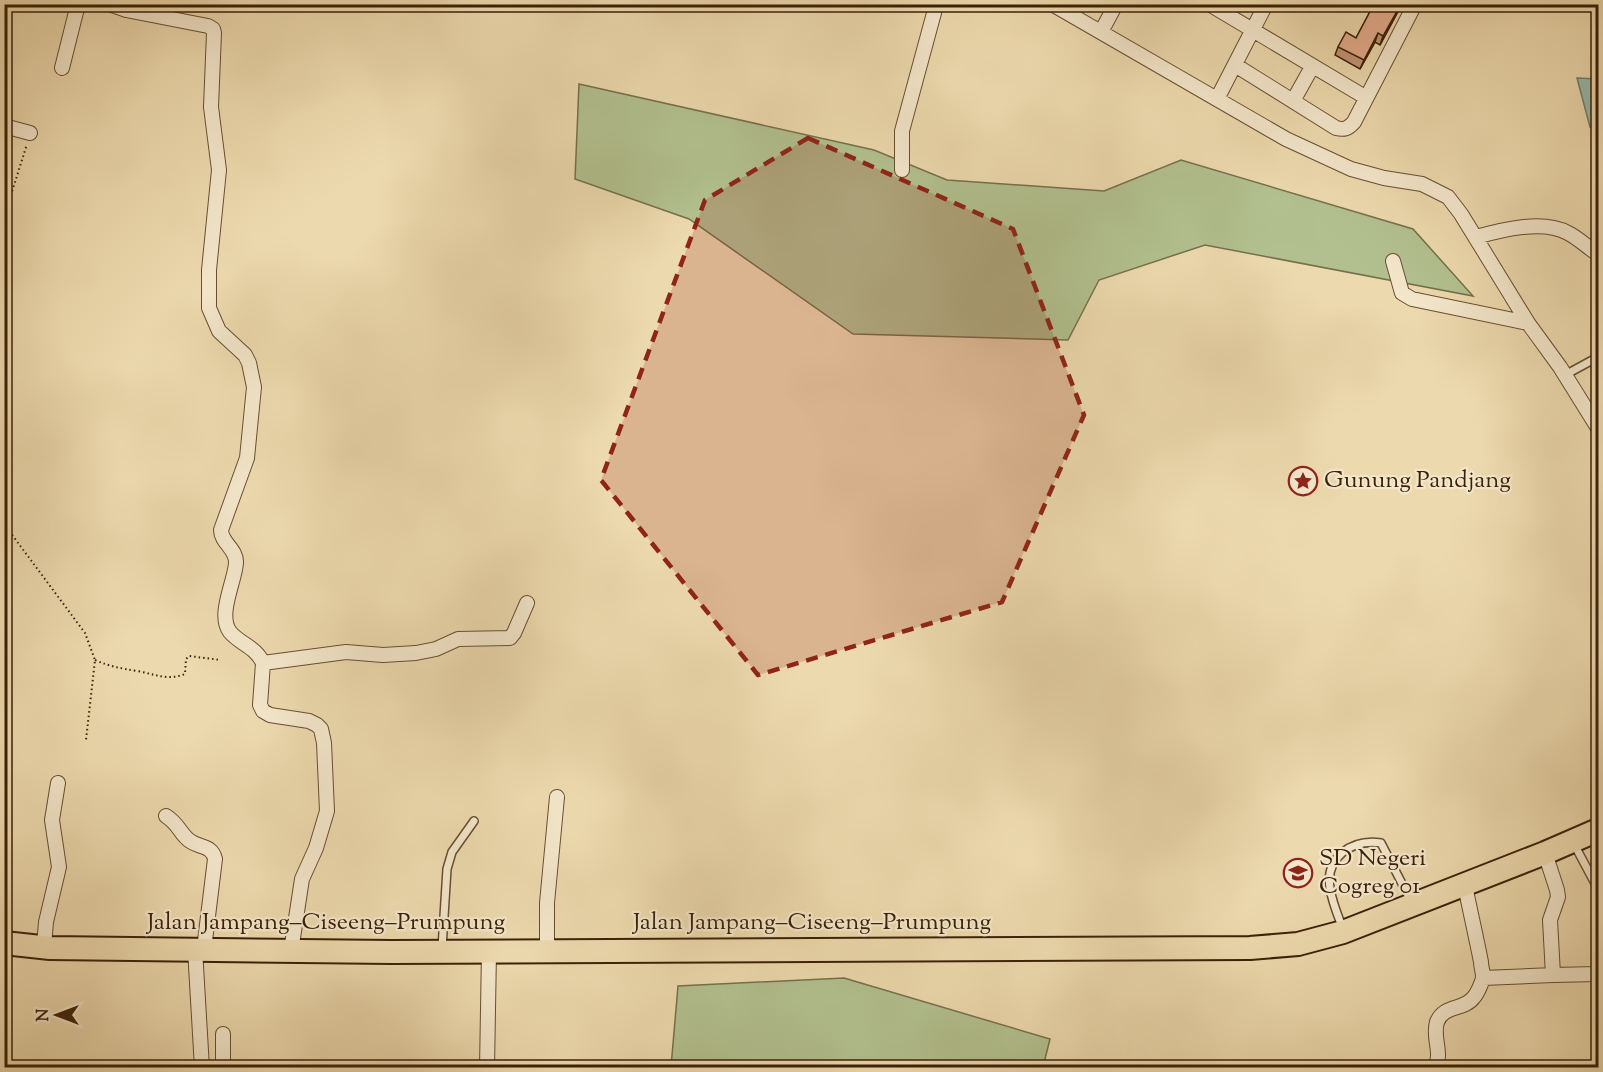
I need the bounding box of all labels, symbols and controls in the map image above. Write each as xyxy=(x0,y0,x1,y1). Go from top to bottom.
place label: Gunung Pandjang xyxy=(1324,464,1511,498)
place icon: Gunung Pandjang xyxy=(1287,465,1319,497)
place label: SD Negeri Cogreg 01 xyxy=(1319,842,1426,904)
school or university icon: SD Negeri Cogreg 01 xyxy=(1282,857,1314,889)
street label: Jalan Jampang–Ciseeng–Prumpung xyxy=(145,906,505,940)
street label: Jalan Jampang–Ciseeng–Prumpung xyxy=(631,906,991,940)
north arrow xyxy=(27,985,87,1045)
text: N xyxy=(33,1008,56,1021)

